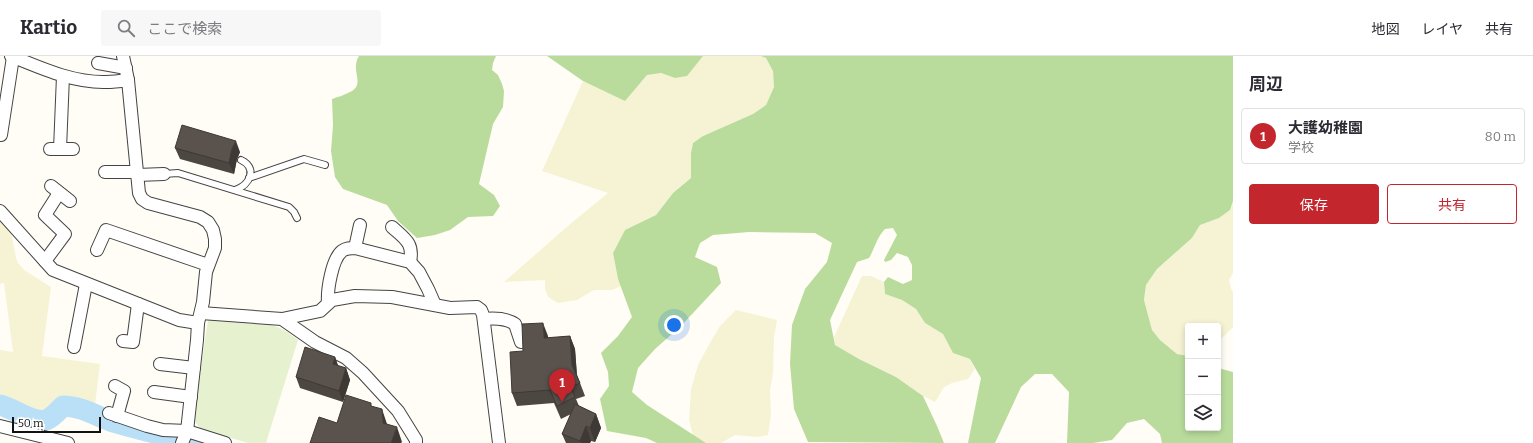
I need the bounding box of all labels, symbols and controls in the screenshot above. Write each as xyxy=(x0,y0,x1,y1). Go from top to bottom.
search box xyxy=(101,10,381,46)
text: Kartio xyxy=(20,16,77,39)
icon: search xyxy=(115,17,137,39)
text: ここで検索 xyxy=(147,20,222,38)
text: 地図 xyxy=(1371,21,1399,38)
text: レイヤ xyxy=(1421,21,1463,38)
text: 共有 xyxy=(1485,21,1513,38)
text: 周辺 xyxy=(1249,74,1283,95)
text: 大護幼稚園 xyxy=(1288,119,1363,137)
text: 1 xyxy=(1260,129,1266,144)
text: 80 m xyxy=(1485,129,1516,144)
text: 学校 xyxy=(1288,140,1314,155)
button: 保存 xyxy=(1249,184,1379,224)
button: 共有 xyxy=(1387,184,1517,224)
your location xyxy=(664,315,684,335)
map controls xyxy=(1185,323,1221,431)
button: + xyxy=(1185,323,1221,359)
button: − xyxy=(1185,359,1221,395)
pin: 1 xyxy=(549,369,575,402)
button: layers xyxy=(1185,395,1221,431)
scale bar xyxy=(12,415,101,434)
text: 50 m xyxy=(18,417,44,430)

